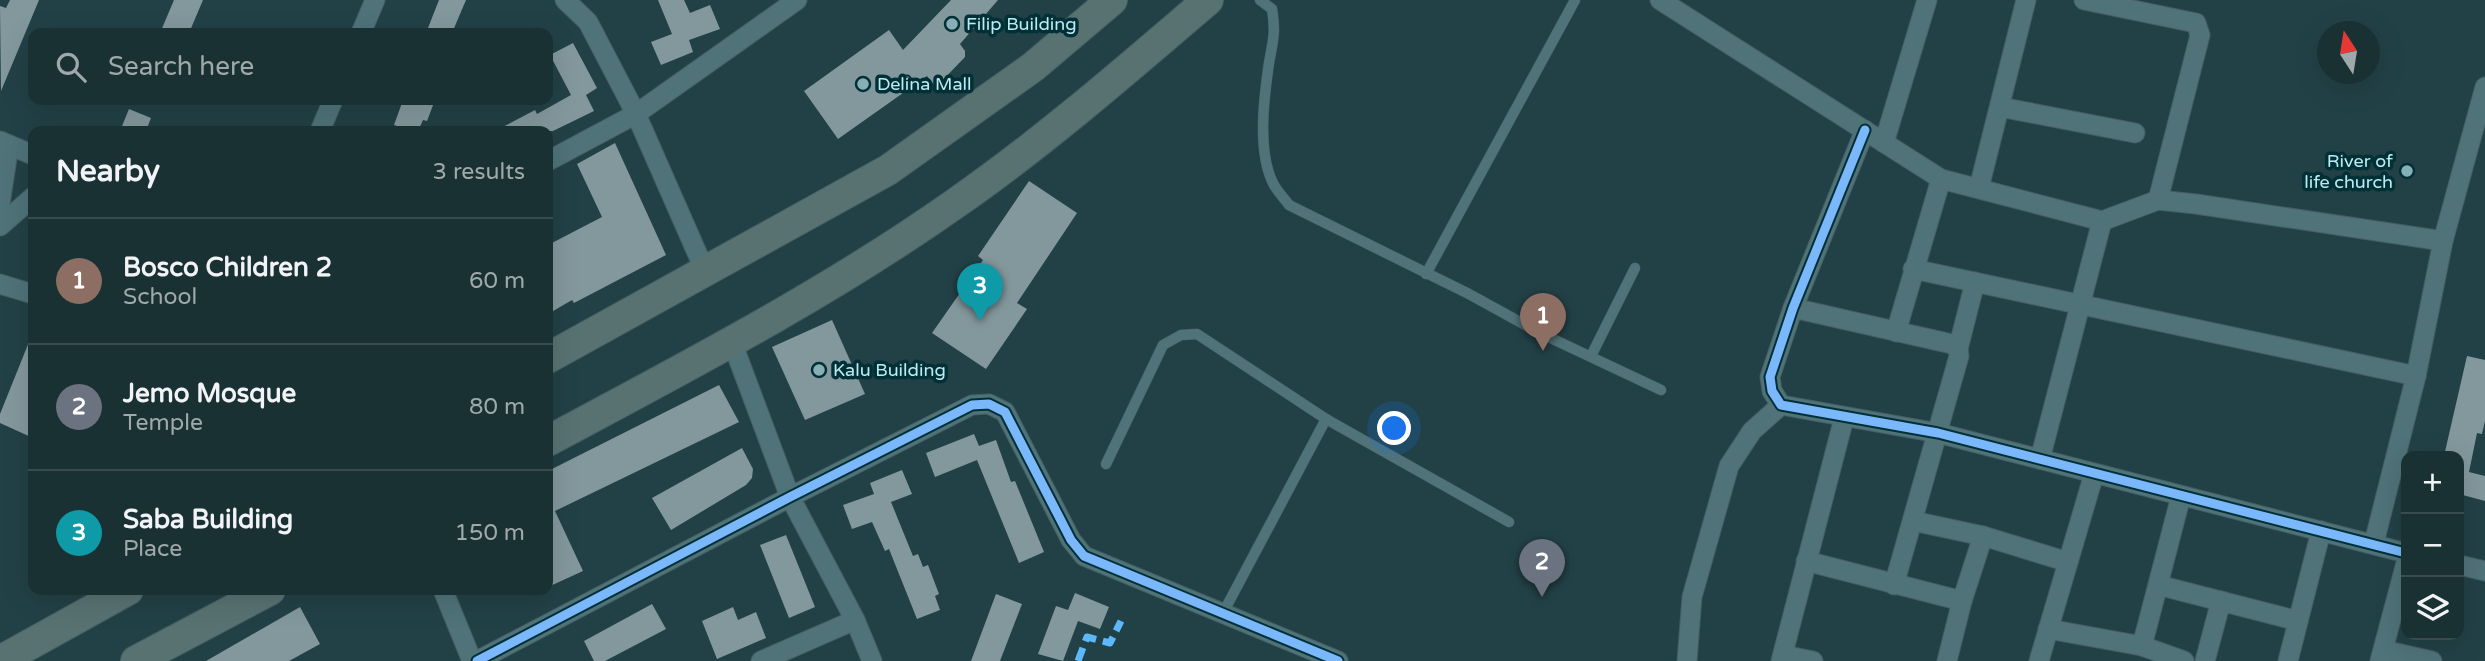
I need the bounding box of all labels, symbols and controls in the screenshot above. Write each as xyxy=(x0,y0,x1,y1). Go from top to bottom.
place label: Filip Building xyxy=(966,13,1077,35)
marker: Filip Building xyxy=(944,16,960,32)
north arrow xyxy=(2317,21,2380,84)
search box xyxy=(28,28,553,105)
icon: search xyxy=(52,48,90,86)
text: Search here xyxy=(108,51,254,82)
place label: Delina Mall xyxy=(877,73,972,95)
marker: Delina Mall xyxy=(855,76,871,92)
place label: River of life church xyxy=(2304,150,2393,193)
text: Nearby xyxy=(56,153,160,190)
text: 3 results xyxy=(432,158,525,186)
marker: River of life church xyxy=(2399,163,2415,179)
text: Bosco Children 2 xyxy=(123,252,332,283)
pin: 3 xyxy=(957,263,1003,321)
text: 1 xyxy=(72,267,86,295)
text: 60 m xyxy=(469,267,525,295)
text: School xyxy=(123,283,197,311)
pin: 1 xyxy=(1520,293,1566,351)
place label: Kalu Building xyxy=(833,359,946,381)
marker: Kalu Building xyxy=(811,362,827,378)
text: Jemo Mosque xyxy=(123,378,296,409)
text: 2 xyxy=(72,393,86,421)
text: 80 m xyxy=(469,393,525,421)
text: Temple xyxy=(123,409,203,437)
your location xyxy=(1377,411,1411,445)
map controls xyxy=(2401,451,2464,640)
button: + xyxy=(2401,451,2464,514)
text: Saba Building xyxy=(123,504,293,535)
button: − xyxy=(2401,514,2464,577)
text: 3 xyxy=(72,519,86,547)
text: 150 m xyxy=(455,519,525,547)
text: Place xyxy=(123,535,182,563)
pin: 2 xyxy=(1519,539,1565,597)
button: layers xyxy=(2401,577,2464,640)

